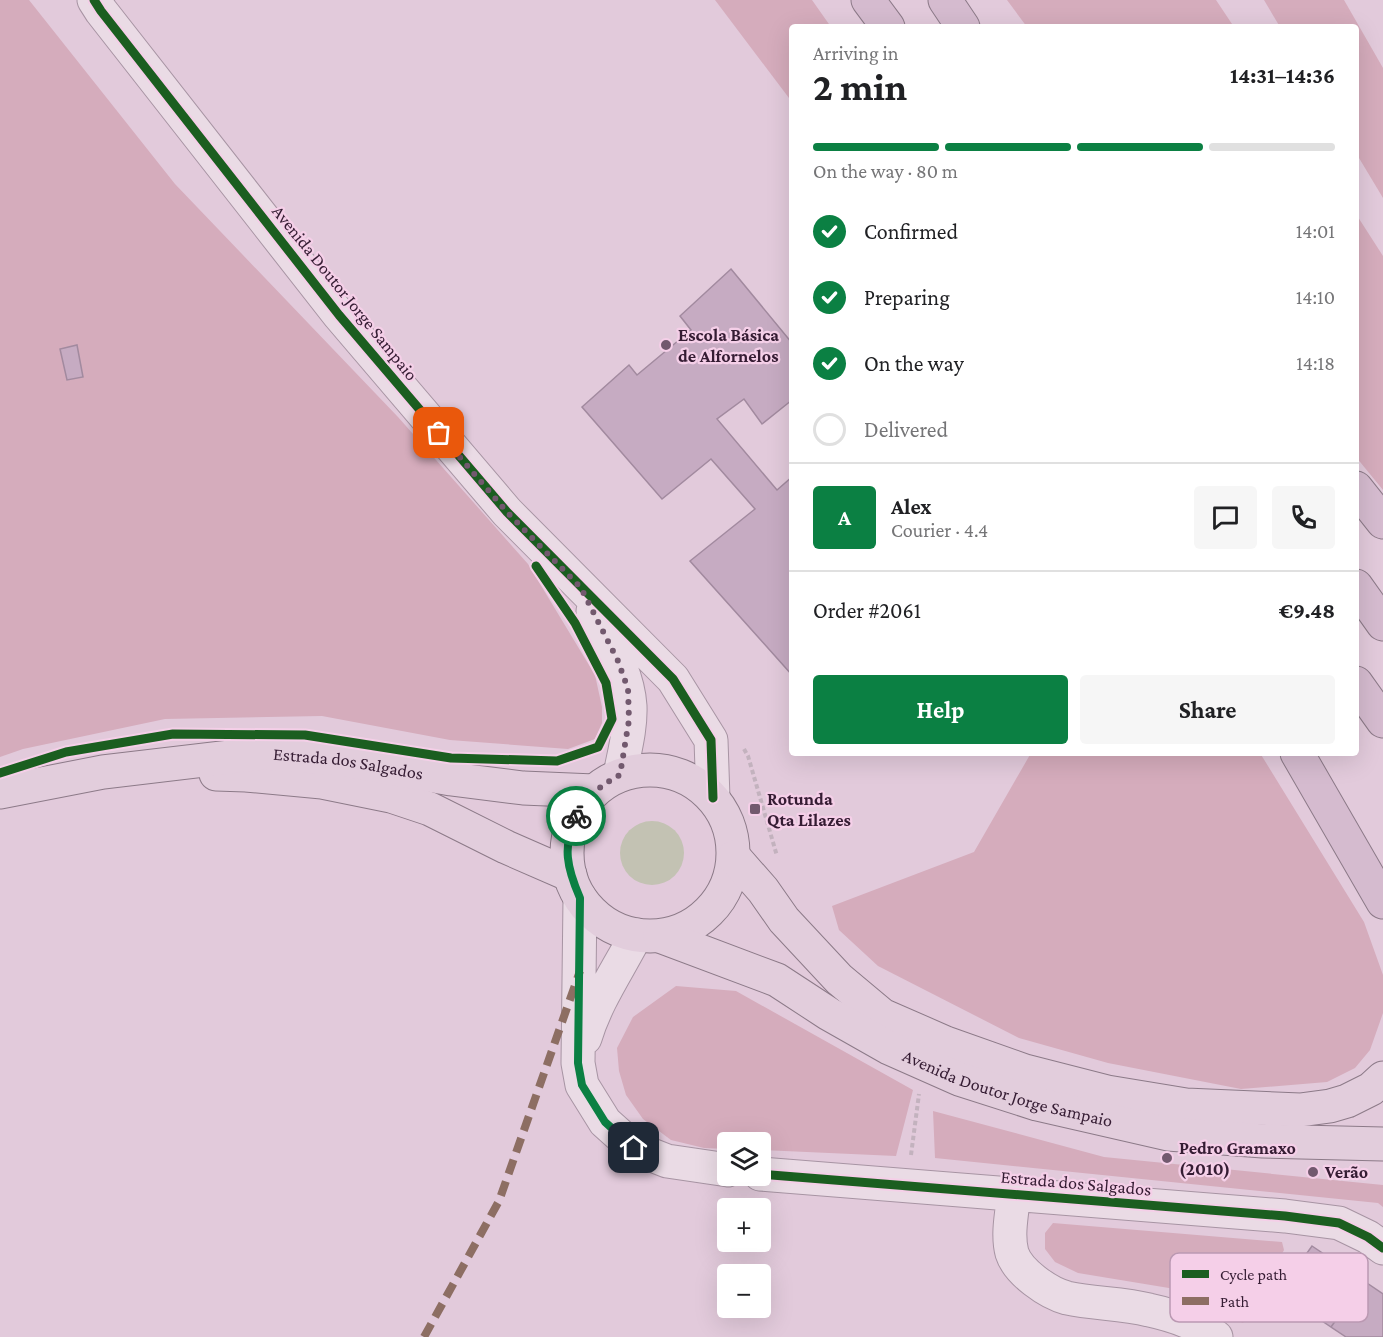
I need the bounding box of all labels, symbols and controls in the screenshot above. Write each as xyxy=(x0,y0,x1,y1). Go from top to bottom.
text: Arriving in xyxy=(813,42,898,64)
text: 14:31–14:36 xyxy=(1230,63,1335,88)
text: 2 min xyxy=(813,65,907,108)
text: On the way · 80 m xyxy=(813,160,958,182)
street label: Avenida Doutor Jorge Sampaio xyxy=(268,201,422,385)
icon: check xyxy=(813,215,846,248)
text: Confirmed xyxy=(864,219,958,244)
text: 14:01 xyxy=(1296,220,1335,242)
icon: check xyxy=(813,281,846,314)
text: Preparing xyxy=(864,285,950,310)
text: 14:10 xyxy=(1296,286,1335,308)
place label: Escola Básica de Alfornelos xyxy=(678,325,779,366)
marker: Escola Básica de Alfornelos xyxy=(659,338,673,352)
icon: check xyxy=(813,347,846,380)
text: On the way xyxy=(864,351,964,376)
text: 14:18 xyxy=(1296,352,1335,374)
pin xyxy=(413,407,464,458)
icon: bag xyxy=(422,416,455,449)
text: Delivered xyxy=(864,417,948,442)
button: chat xyxy=(1194,486,1257,549)
button: phone xyxy=(1272,486,1335,549)
text: Alex xyxy=(891,494,932,519)
text: A xyxy=(838,505,851,530)
text: Courier · 4.4 xyxy=(891,519,988,541)
text: Order #2061 xyxy=(813,598,921,623)
text: €9.48 xyxy=(1279,598,1335,623)
button: Help xyxy=(813,675,1068,744)
button: Share xyxy=(1080,675,1335,744)
street label: Estrada dos Salgados xyxy=(273,744,425,784)
courier xyxy=(546,786,606,846)
place label: Rotunda Qta Lilazes xyxy=(767,789,851,830)
icon: bike xyxy=(560,800,593,833)
marker: Rotunda Qta Lilazes xyxy=(748,802,762,816)
street label: Avenida Doutor Jorge Sampaio xyxy=(900,1045,1115,1131)
pin xyxy=(608,1122,659,1173)
icon: home xyxy=(617,1131,650,1164)
map controls xyxy=(717,1132,771,1318)
button: layers xyxy=(717,1132,771,1186)
place label: Pedro Gramaxo (2010) xyxy=(1179,1138,1296,1180)
marker: Pedro Gramaxo (2010) xyxy=(1160,1151,1174,1165)
place label: Verão xyxy=(1324,1162,1368,1182)
marker: Verão xyxy=(1306,1165,1320,1179)
street label: Estrada dos Salgados xyxy=(1000,1166,1152,1200)
button: + xyxy=(717,1198,771,1252)
legend xyxy=(1170,1253,1368,1322)
button: − xyxy=(717,1264,771,1318)
text: Cycle path xyxy=(1220,1266,1287,1284)
text: Path xyxy=(1220,1293,1250,1310)

